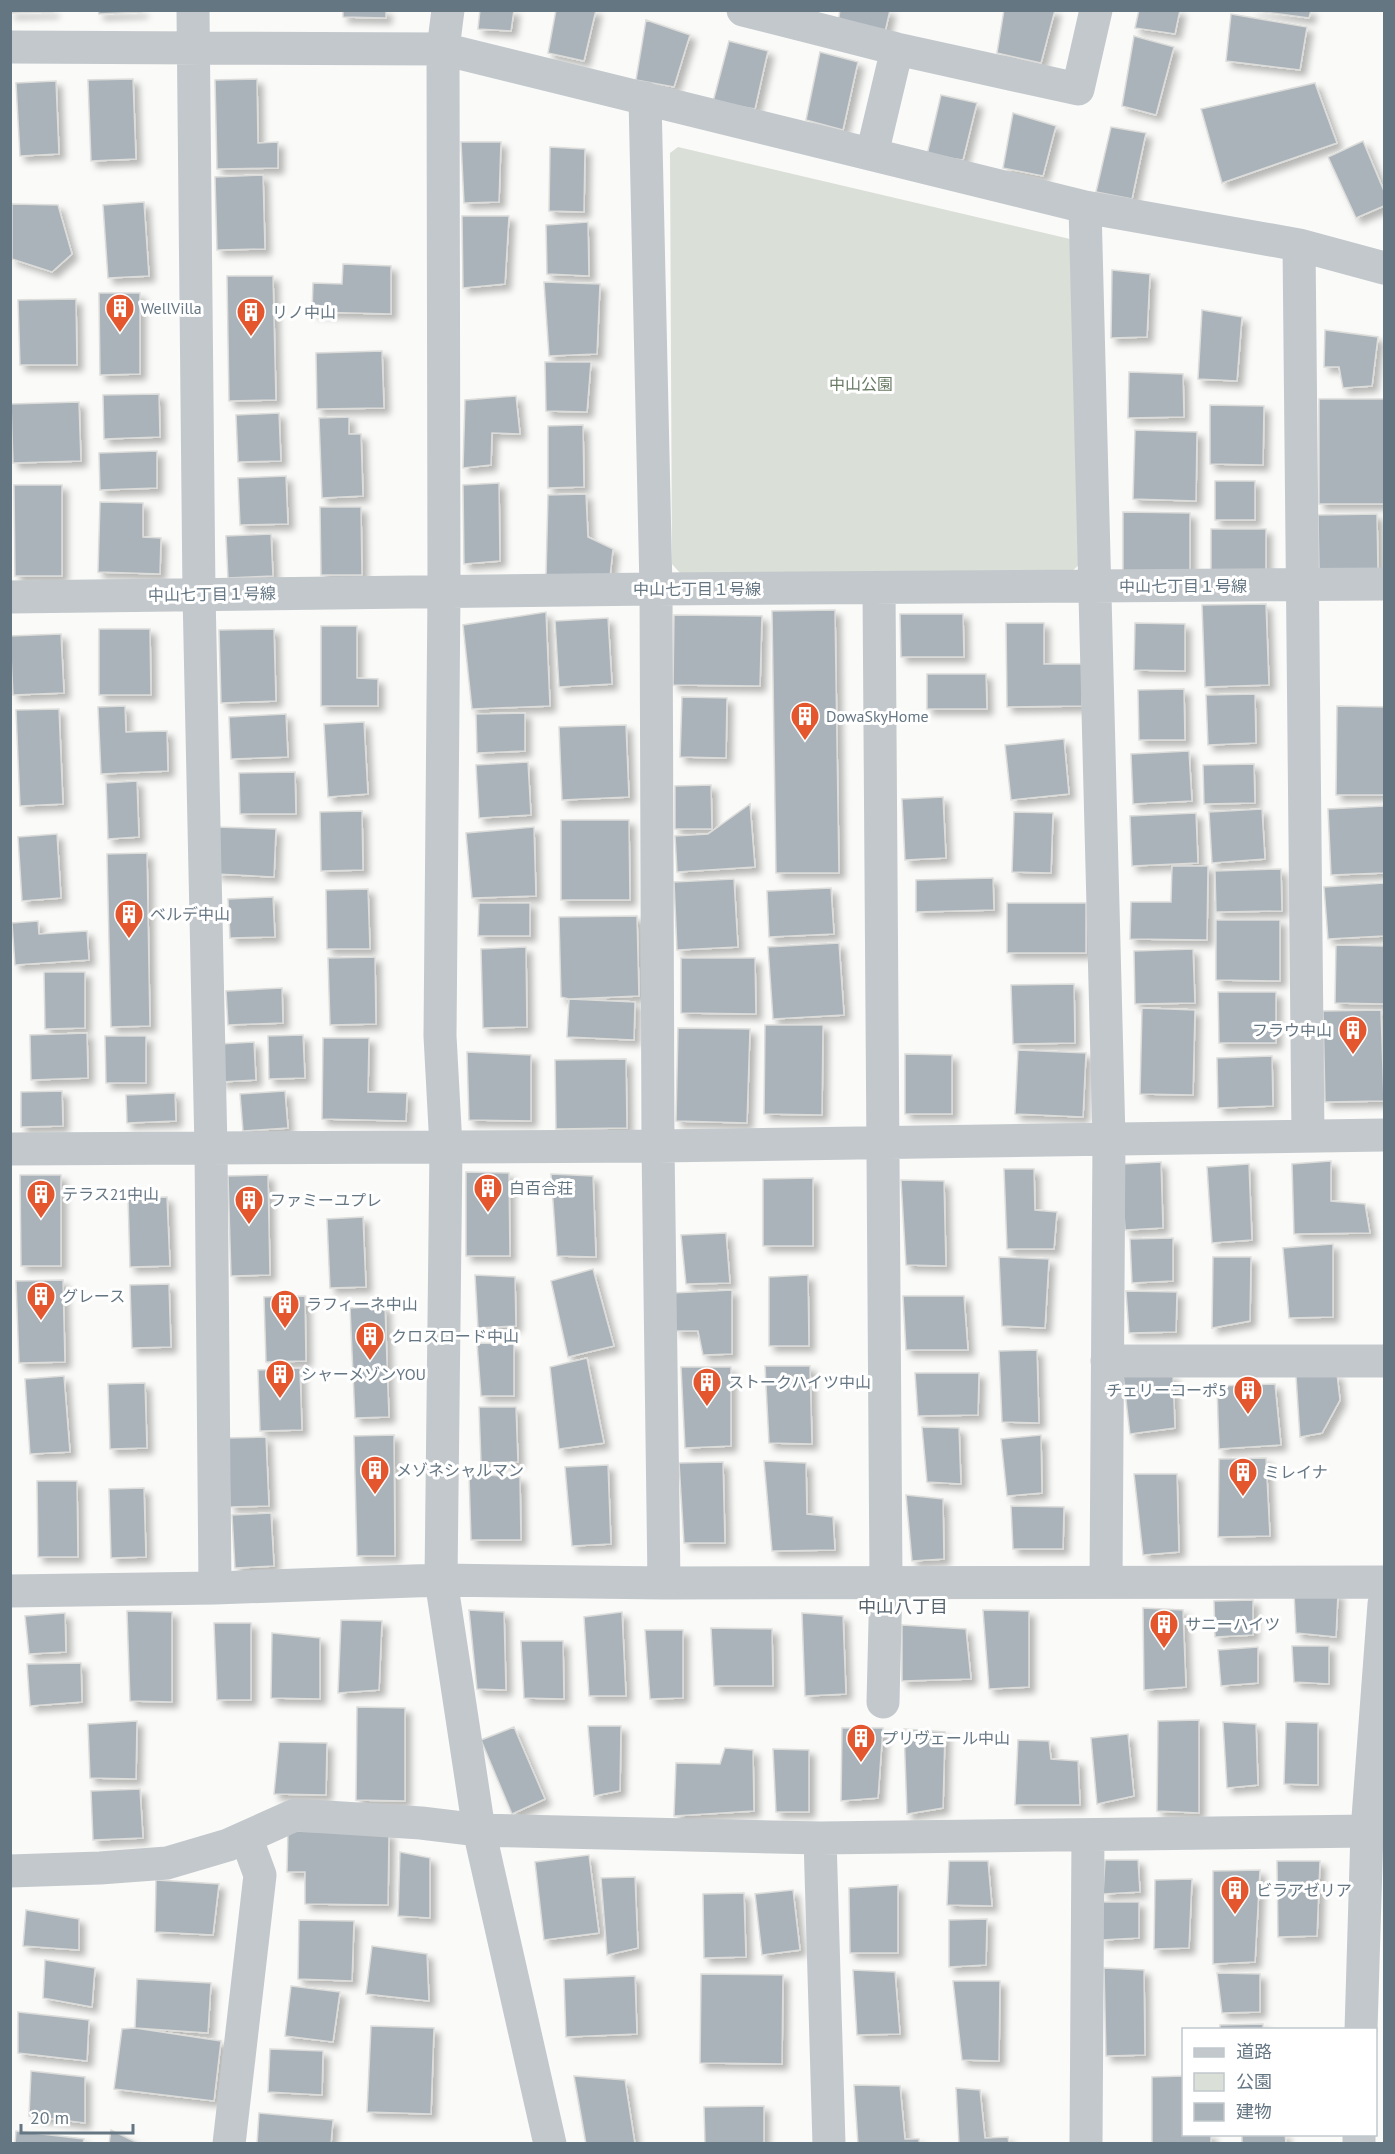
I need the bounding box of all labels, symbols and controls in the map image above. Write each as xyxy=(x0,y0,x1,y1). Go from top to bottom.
building icon: WellVilla xyxy=(104,292,136,334)
building icon: リノ中山 xyxy=(235,296,267,338)
place label: WellVilla xyxy=(141,298,202,318)
place label: リノ中山 xyxy=(272,302,336,322)
park label: 中山公園 xyxy=(829,374,893,394)
street label: 中山七丁目１号線 xyxy=(1119,576,1247,596)
street label: 中山七丁目１号線 xyxy=(633,579,761,599)
street label: 中山七丁目１号線 xyxy=(148,583,276,605)
building icon: DowaSkyHome xyxy=(789,700,821,742)
place label: DowaSkyHome xyxy=(826,706,929,726)
building icon: ベルデ中山 xyxy=(113,898,145,940)
place label: ベルデ中山 xyxy=(150,904,230,924)
building icon: フラウ中山 xyxy=(1337,1014,1369,1056)
place label: フラウ中山 xyxy=(1252,1020,1332,1040)
building icon: 白百合荘 xyxy=(472,1172,504,1214)
building icon: テラス21中山 xyxy=(25,1178,57,1220)
place label: 白百合荘 xyxy=(509,1178,573,1198)
place label: テラス21中山 xyxy=(62,1184,159,1204)
building icon: ファミーユプレ xyxy=(233,1184,265,1226)
place label: ファミーユプレ xyxy=(270,1190,382,1210)
building icon: グレース xyxy=(25,1280,57,1322)
place label: グレース xyxy=(62,1286,125,1306)
building icon: ラフィーネ中山 xyxy=(269,1288,301,1330)
place label: ラフィーネ中山 xyxy=(306,1294,418,1314)
building icon: クロスロード中山 xyxy=(354,1320,386,1362)
place label: クロスロード中山 xyxy=(391,1326,519,1346)
building icon: シャーメゾンYOU xyxy=(264,1358,296,1400)
place label: シャーメゾンYOU xyxy=(301,1364,426,1384)
building icon: ストークハイツ中山 xyxy=(691,1366,723,1408)
place label: ストークハイツ中山 xyxy=(728,1372,871,1392)
building icon: チェリーコーポ5 xyxy=(1232,1374,1264,1416)
place label: チェリーコーポ5 xyxy=(1106,1380,1227,1400)
building icon: メゾネシャルマン xyxy=(359,1454,391,1496)
building icon: ミレイナ xyxy=(1227,1456,1259,1498)
place label: メゾネシャルマン xyxy=(396,1460,524,1480)
place label: ミレイナ xyxy=(1264,1462,1328,1482)
district label: 中山八丁目 xyxy=(858,1595,948,1618)
building icon: サニーハイツ xyxy=(1148,1608,1180,1650)
place label: サニーハイツ xyxy=(1185,1614,1280,1634)
building icon: プリヴェール中山 xyxy=(845,1722,877,1764)
place label: プリヴェール中山 xyxy=(882,1728,1010,1748)
building icon: ビラアゼリア xyxy=(1219,1874,1251,1916)
place label: ビラアゼリア xyxy=(1256,1880,1352,1900)
legend xyxy=(1182,2028,1377,2136)
text: 道路 xyxy=(1236,2040,1272,2063)
text: 公園 xyxy=(1236,2070,1272,2093)
scale bar xyxy=(21,2097,134,2135)
text: 建物 xyxy=(1236,2100,1272,2123)
text: 20 m xyxy=(30,2106,69,2129)

